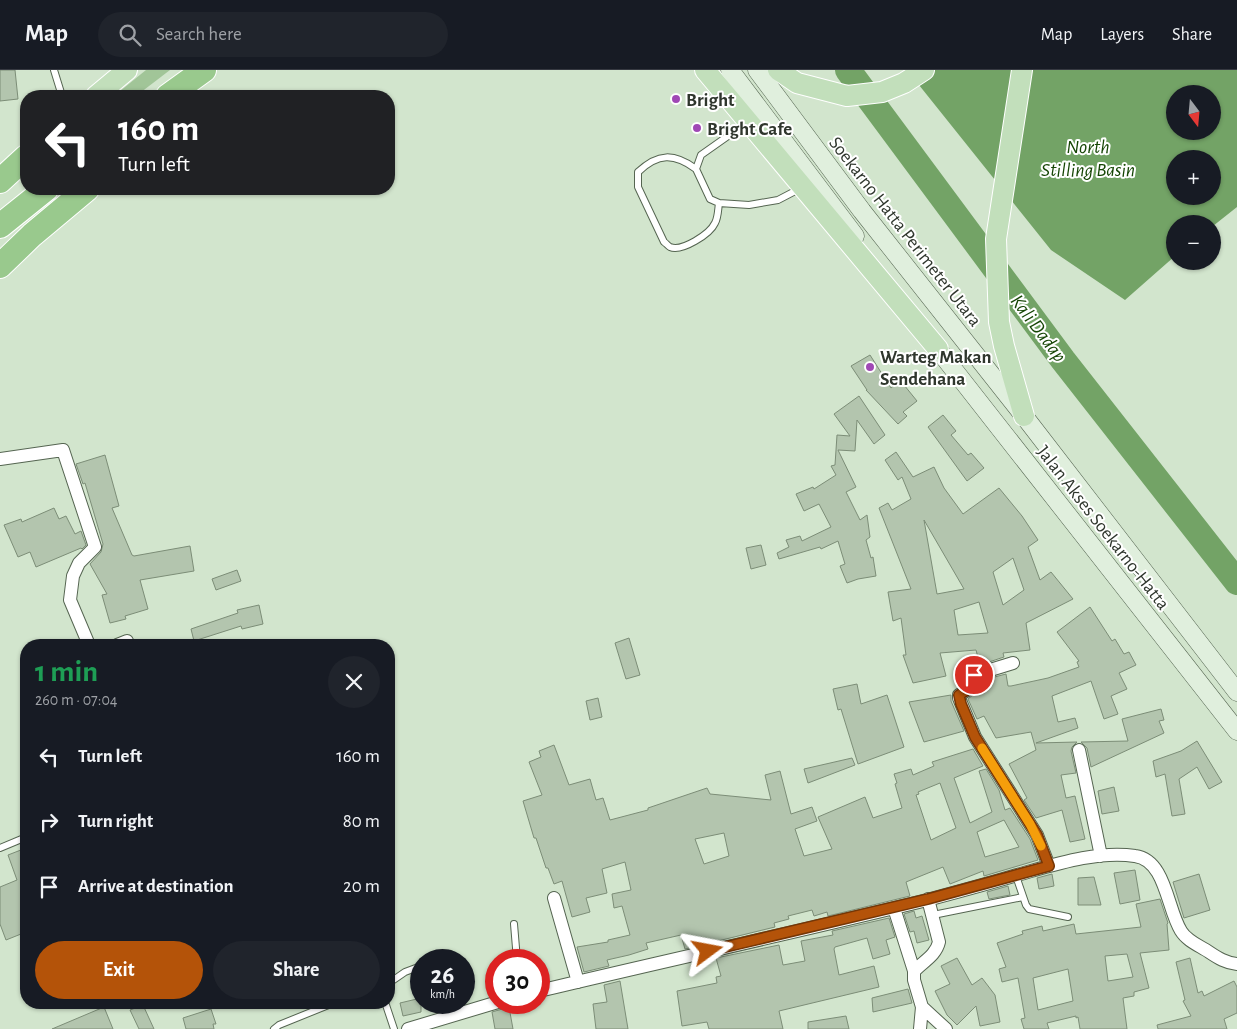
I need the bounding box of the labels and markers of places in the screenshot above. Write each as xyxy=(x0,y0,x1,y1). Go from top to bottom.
place label: Bright xyxy=(686,91,735,110)
marker: Bright xyxy=(670,93,682,105)
place label: Bright Cafe xyxy=(707,120,792,139)
marker: Bright Cafe xyxy=(691,122,703,134)
place label: Warteg Makan Sendehana xyxy=(880,348,992,389)
marker: Warteg Makan Sendehana xyxy=(864,361,876,373)
pin xyxy=(953,654,995,696)

